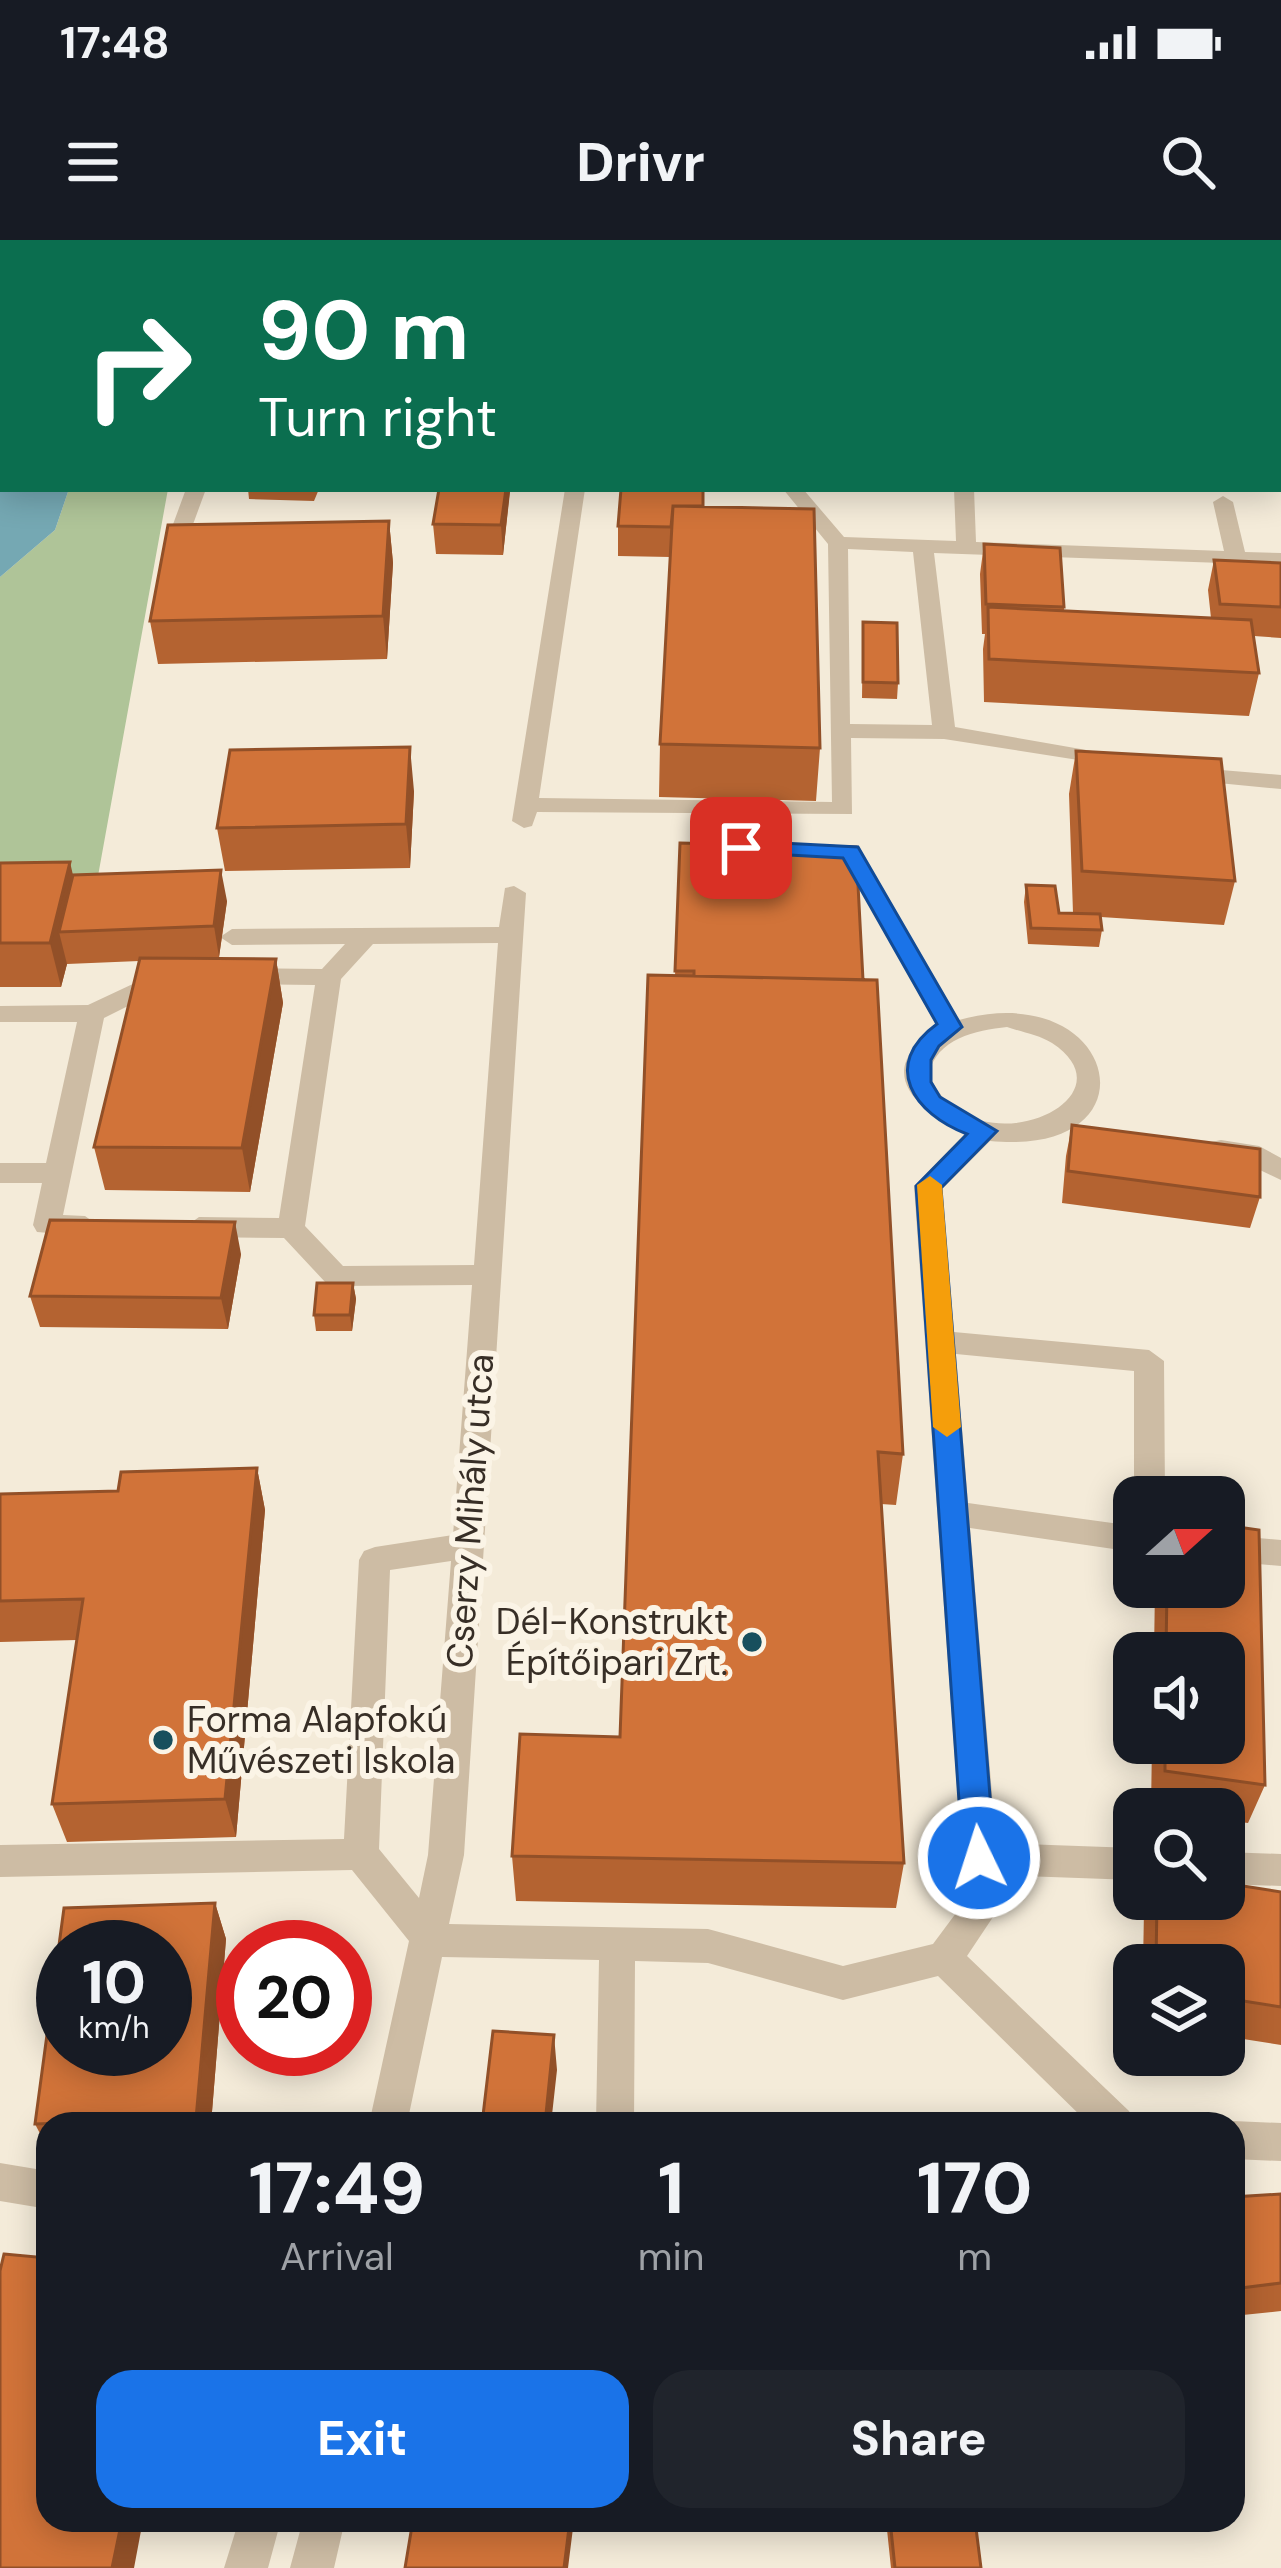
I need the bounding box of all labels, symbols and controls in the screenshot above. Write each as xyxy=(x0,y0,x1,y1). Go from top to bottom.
text: 17:48 xyxy=(60,13,170,72)
text: Drivr xyxy=(576,127,705,198)
icon: menu xyxy=(60,129,126,195)
icon: search xyxy=(1155,129,1221,195)
text: 90 m xyxy=(258,276,469,385)
icon: right xyxy=(60,288,216,444)
text: Turn right xyxy=(258,382,497,453)
pin xyxy=(690,797,792,899)
icon: arrive xyxy=(708,815,774,881)
street label: Cserzy Mihály utca xyxy=(436,1352,504,1670)
north arrow xyxy=(1113,1476,1245,1608)
map controls xyxy=(1113,1476,1245,2076)
place label: Dél-Konstrukt Építőipari Zrt. xyxy=(496,1598,728,1686)
marker: Dél-Konstrukt Építőipari Zrt. xyxy=(739,1629,765,1655)
button: sound xyxy=(1113,1632,1245,1764)
place label: Forma Alapfokú Művészeti Iskola xyxy=(187,1696,455,1784)
marker: Forma Alapfokú Művészeti Iskola xyxy=(150,1727,176,1753)
button: search xyxy=(1113,1788,1245,1920)
position arrow xyxy=(916,1795,1042,1921)
speed limit sign: 20 xyxy=(216,1920,372,2076)
text: 10 xyxy=(82,1943,146,2022)
button: layers xyxy=(1113,1944,1245,2076)
text: km/h xyxy=(79,2008,149,2047)
text: 17:49 xyxy=(248,2142,425,2235)
text: 1 xyxy=(658,2142,684,2235)
text: 170 xyxy=(917,2142,1033,2235)
text: Arrival xyxy=(280,2231,394,2282)
text: min xyxy=(638,2231,704,2282)
text: m xyxy=(957,2231,992,2282)
button: Exit xyxy=(96,2370,629,2508)
button: Share xyxy=(653,2370,1185,2508)

